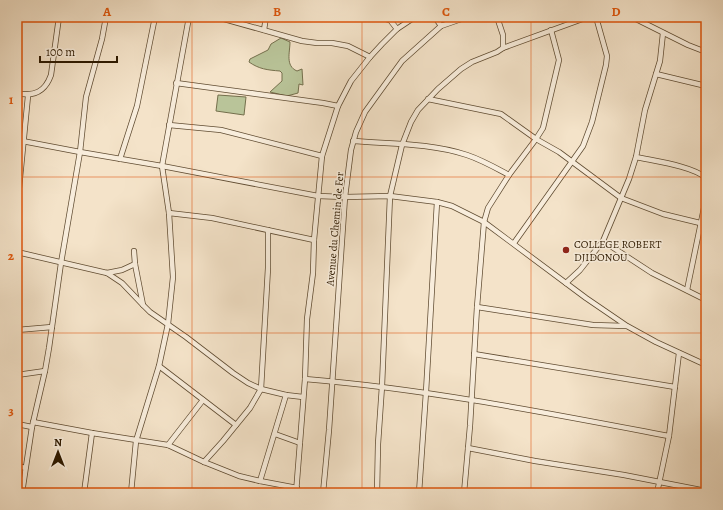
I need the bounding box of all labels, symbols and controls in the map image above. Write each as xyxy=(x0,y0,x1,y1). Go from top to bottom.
text: A xyxy=(102,3,112,20)
text: B xyxy=(273,3,281,20)
text: C xyxy=(442,3,450,20)
text: D xyxy=(611,3,621,20)
scale bar xyxy=(40,38,117,64)
text: 100 m xyxy=(46,44,75,60)
text: 1 xyxy=(9,91,14,108)
street label: Avenue du Chemin de Fer xyxy=(322,171,347,288)
place label: COLLEGE ROBERT DJIDONOU xyxy=(574,237,661,265)
marker: COLLEGE ROBERT DJIDONOU xyxy=(561,245,571,255)
text: 2 xyxy=(8,247,15,264)
text: 3 xyxy=(8,402,14,419)
north arrow xyxy=(38,432,78,472)
text: N xyxy=(54,435,62,450)

